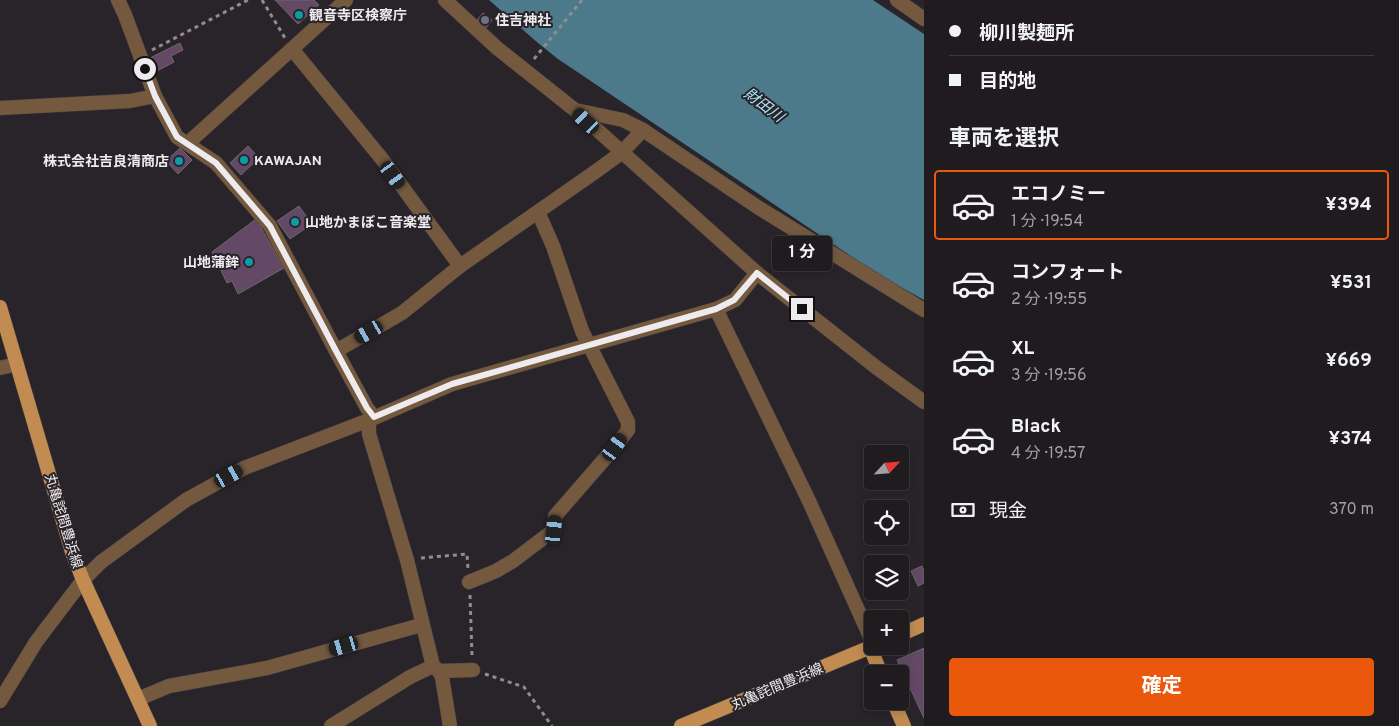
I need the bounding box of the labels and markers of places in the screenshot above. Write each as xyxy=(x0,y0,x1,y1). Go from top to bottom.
place label: 観音寺区検察庁 xyxy=(309,8,407,25)
marker: 観音寺区検察庁 xyxy=(293,9,305,21)
place label: 住吉神社 xyxy=(495,12,551,30)
marker: 住吉神社 xyxy=(479,14,491,26)
place label: 株式会社吉良清商店 xyxy=(43,153,169,171)
place label: KAWAJAN xyxy=(254,153,322,170)
marker: KAWAJAN xyxy=(238,154,250,166)
marker: 株式会社吉良清商店 xyxy=(173,155,185,167)
place label: 山地かまぼこ音楽堂 xyxy=(305,215,431,232)
marker: 山地かまぼこ音楽堂 xyxy=(289,216,301,228)
place label: 山地蒲鉾 xyxy=(183,255,239,272)
marker: 山地蒲鉾 xyxy=(243,256,255,268)

